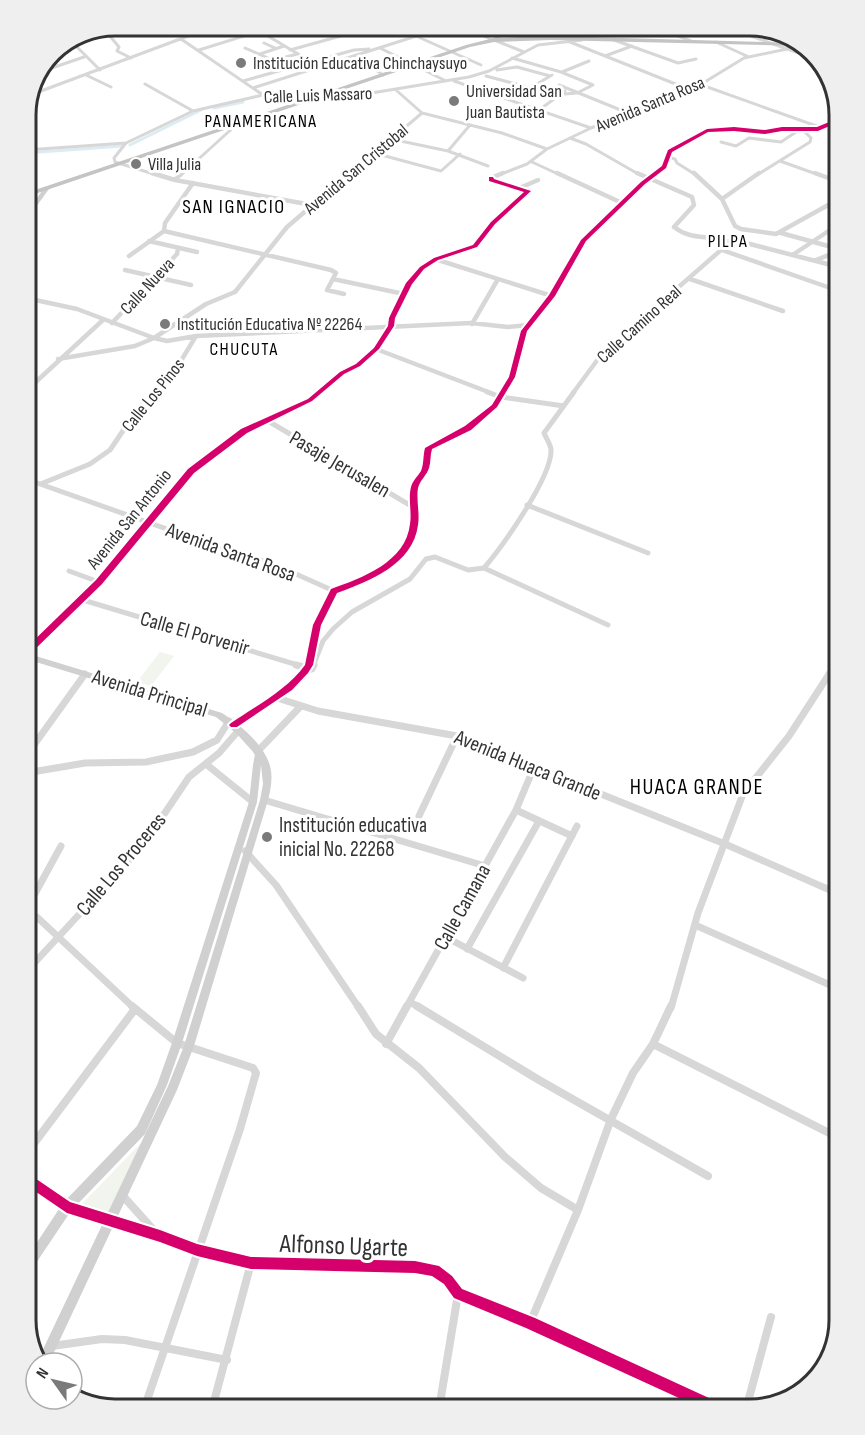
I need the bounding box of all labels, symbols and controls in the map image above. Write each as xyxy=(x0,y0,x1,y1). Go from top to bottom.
place label: Institución Educativa Chinchaysuyo xyxy=(253,53,467,74)
marker: Institución Educativa Chinchaysuyo xyxy=(234,56,248,70)
street label: Avenida Santa Rosa xyxy=(592,72,708,137)
place label: Universidad San Juan Bautista xyxy=(465,81,562,123)
street label: Calle Luis Massaro xyxy=(263,83,373,108)
marker: Universidad San Juan Bautista xyxy=(447,94,461,108)
district label: PANAMERICANA xyxy=(204,111,318,132)
street label: Avenida San Cristobal xyxy=(299,120,413,220)
place label: Villa Julia xyxy=(148,154,201,175)
marker: Villa Julia xyxy=(129,157,143,171)
district label: SAN IGNACIO xyxy=(182,195,286,219)
district label: PILPA xyxy=(708,231,748,252)
street label: Calle Nueva xyxy=(116,254,179,319)
street label: Calle Camino Real xyxy=(593,281,686,368)
place label: Institución Educativa Nº 22264 xyxy=(177,314,363,335)
marker: Institución Educativa Nº 22264 xyxy=(158,317,172,331)
district label: CHUCUTA xyxy=(209,339,279,360)
street label: Calle Los Pinos xyxy=(118,355,189,436)
street label: Pasaje Jerusalen xyxy=(285,426,395,503)
street label: Avenida San Antonio xyxy=(82,465,176,574)
street label: Avenida Santa Rosa xyxy=(162,517,299,587)
street label: Calle El Porvenir xyxy=(137,606,252,661)
street label: Avenida Principal xyxy=(88,664,210,723)
street label: Avenida Huaca Grande xyxy=(450,724,605,806)
district label: HUACA GRANDE xyxy=(630,774,764,801)
street label: Calle Los Proceres xyxy=(71,808,172,921)
place label: Institución educativa inicial No. 22268 xyxy=(279,813,427,862)
marker: Institución educativa inicial No. 22268 xyxy=(260,830,274,844)
street label: Calle Camana xyxy=(429,860,496,954)
street label: Alfonso Ugarte xyxy=(278,1229,409,1264)
north arrow xyxy=(24,1351,84,1411)
text: N xyxy=(33,1365,53,1382)

